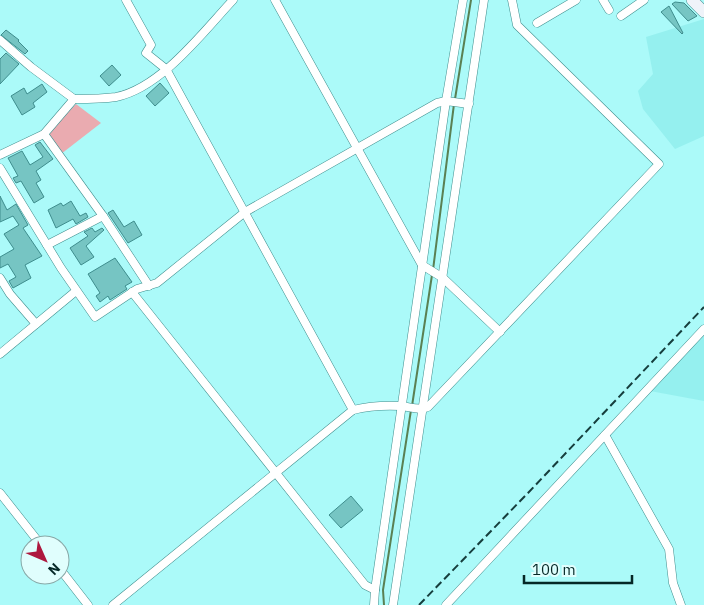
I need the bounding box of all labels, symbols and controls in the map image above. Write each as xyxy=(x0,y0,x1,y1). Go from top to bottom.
north arrow xyxy=(20,535,70,585)
scale bar xyxy=(524,552,632,584)
text: N xyxy=(44,559,64,579)
text: 100 m xyxy=(532,560,576,579)

